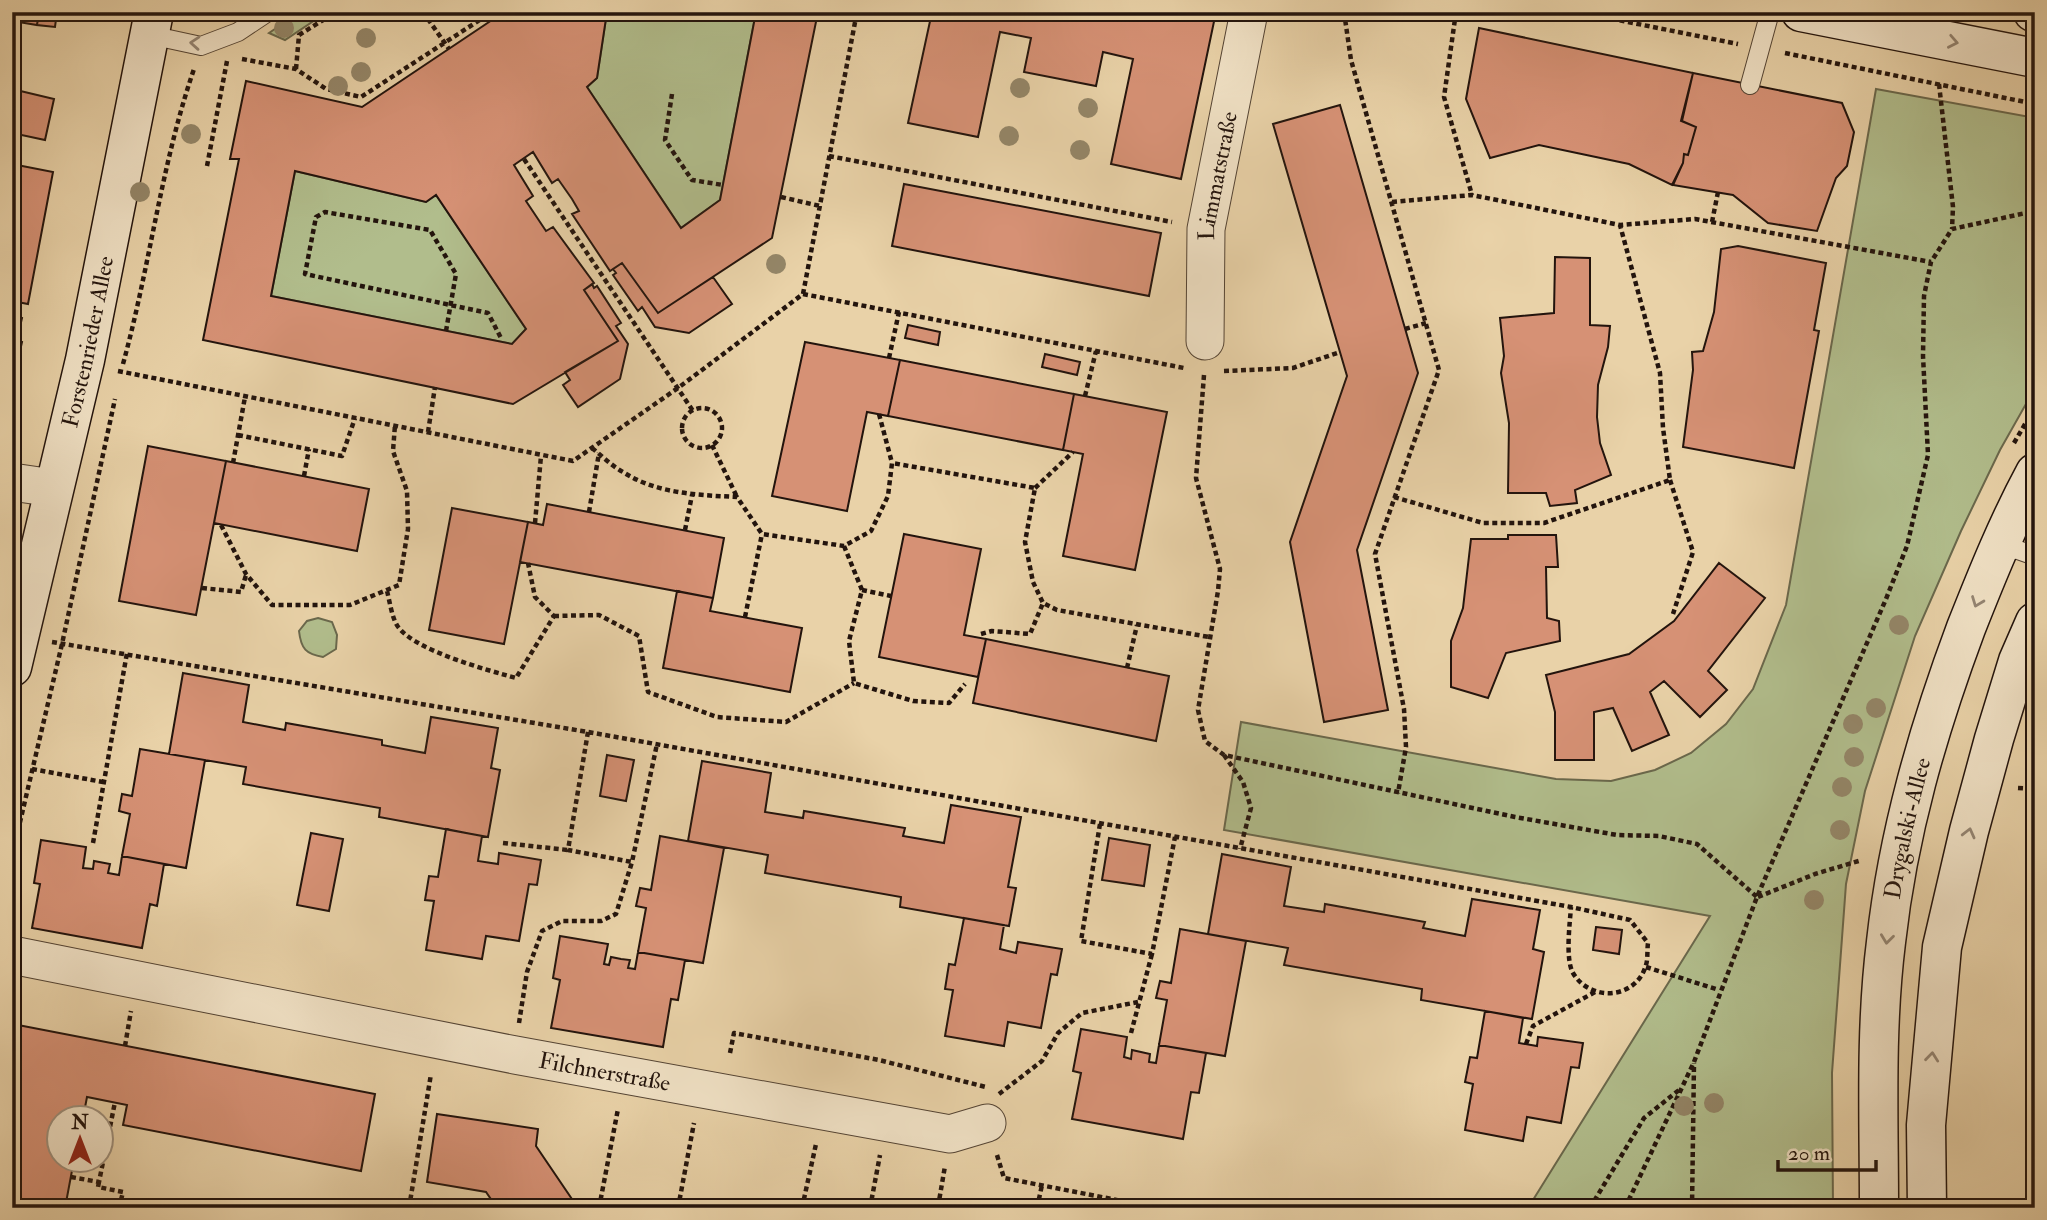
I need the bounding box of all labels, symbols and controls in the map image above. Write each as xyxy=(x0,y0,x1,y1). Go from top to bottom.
one-way arrow xyxy=(1947,34,1959,49)
one-way arrow xyxy=(189,36,200,51)
street label: Limmatstraße xyxy=(1192,109,1244,241)
street label: Forstenrieder Allee xyxy=(55,253,120,430)
one-way arrow xyxy=(1971,595,1985,607)
street label: Drygalski-Allee xyxy=(1878,754,1937,901)
one-way arrow xyxy=(1961,827,1975,839)
one-way arrow xyxy=(1879,933,1894,945)
street label: Filchnerstraße xyxy=(537,1046,673,1098)
one-way arrow xyxy=(1925,1051,1940,1062)
north arrow xyxy=(46,1104,116,1174)
text: N xyxy=(70,1111,89,1135)
scale bar xyxy=(1778,1129,1876,1173)
text: 20 m xyxy=(1788,1140,1830,1167)

